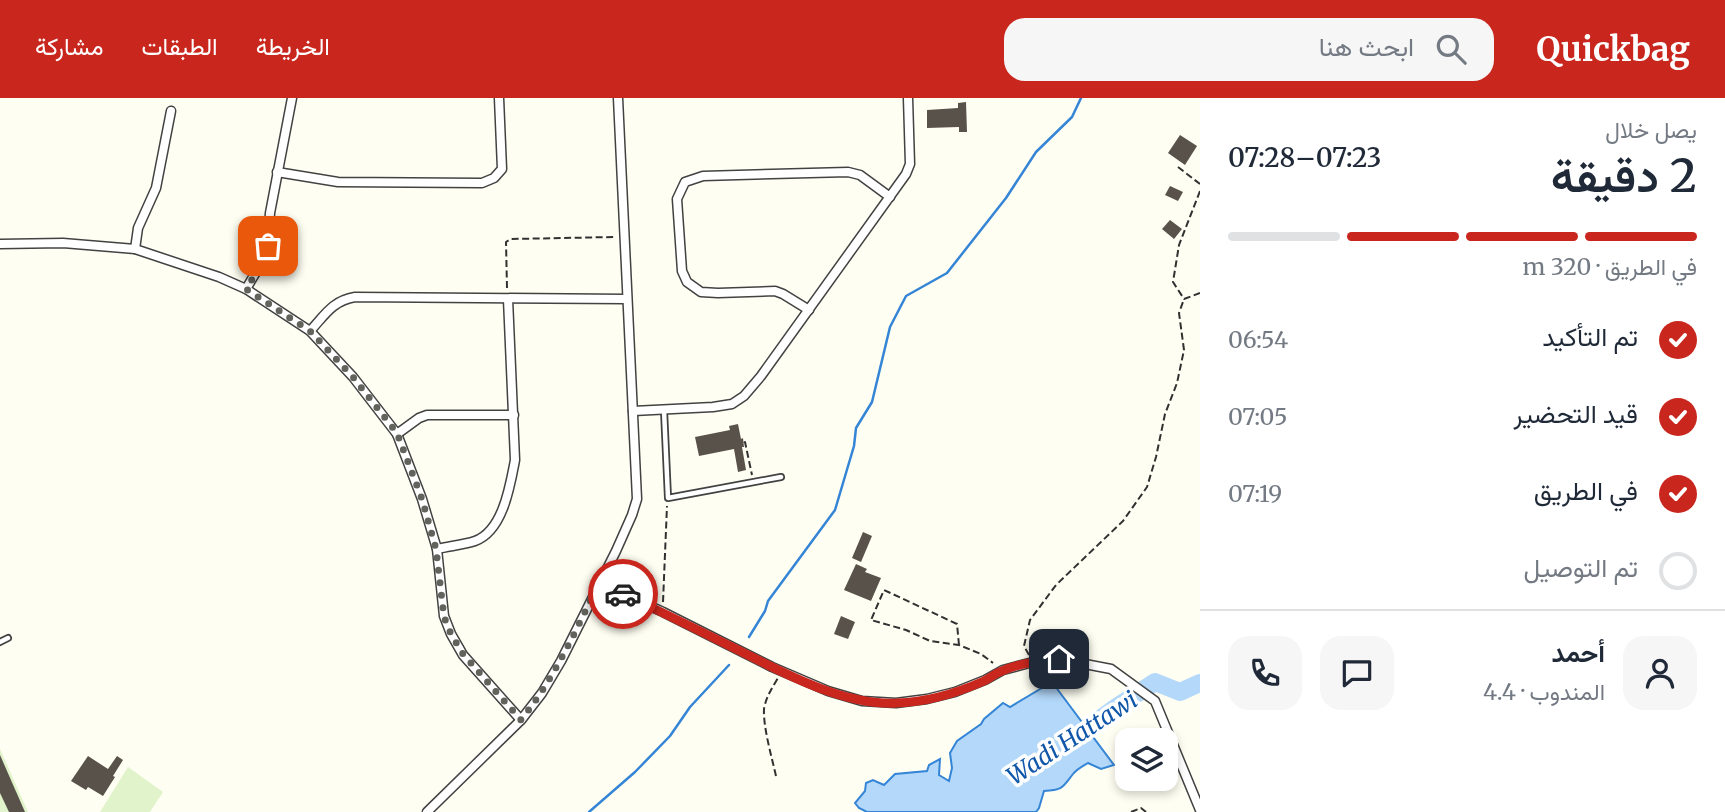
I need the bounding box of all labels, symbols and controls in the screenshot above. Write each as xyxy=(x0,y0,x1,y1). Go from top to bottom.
search box xyxy=(1004,18,1494,81)
text: Quickbag xyxy=(1536,29,1690,70)
text: ابحث هنا xyxy=(1319,30,1414,63)
icon: search xyxy=(1432,30,1470,68)
text: مشاركة xyxy=(35,31,103,62)
text: الطبقات xyxy=(141,31,218,62)
text: الخريطة xyxy=(256,31,330,62)
text: يصل خلال xyxy=(1605,115,1697,144)
text: 07:23–07:28 xyxy=(1228,141,1381,174)
text: 2 دقيقة xyxy=(1551,147,1697,205)
pin xyxy=(238,216,298,276)
icon: bag xyxy=(249,227,287,265)
text: في الطريق · 320 m xyxy=(1523,252,1697,281)
text: تم التأكيد xyxy=(1542,320,1638,353)
icon: check xyxy=(1659,321,1697,359)
text: 06:54 xyxy=(1228,325,1288,354)
text: قيد التحضير xyxy=(1513,397,1638,430)
icon: check xyxy=(1659,398,1697,436)
text: 07:05 xyxy=(1228,402,1287,431)
text: في الطريق xyxy=(1534,474,1638,507)
icon: check xyxy=(1659,475,1697,513)
text: 07:19 xyxy=(1228,479,1282,508)
text: تم التوصيل xyxy=(1523,551,1638,584)
courier xyxy=(588,559,658,629)
icon: car xyxy=(604,575,642,613)
pin xyxy=(1029,629,1089,689)
button: phone xyxy=(1228,636,1302,710)
button: chat xyxy=(1320,636,1394,710)
text: أحمد xyxy=(1552,636,1605,669)
button: person xyxy=(1623,636,1697,710)
icon: home xyxy=(1040,640,1078,678)
text: المندوب · 4.4 xyxy=(1483,677,1605,706)
water label: Wadi Hattawi xyxy=(1001,684,1143,792)
map controls xyxy=(1115,728,1178,791)
button: layers xyxy=(1115,728,1178,791)

